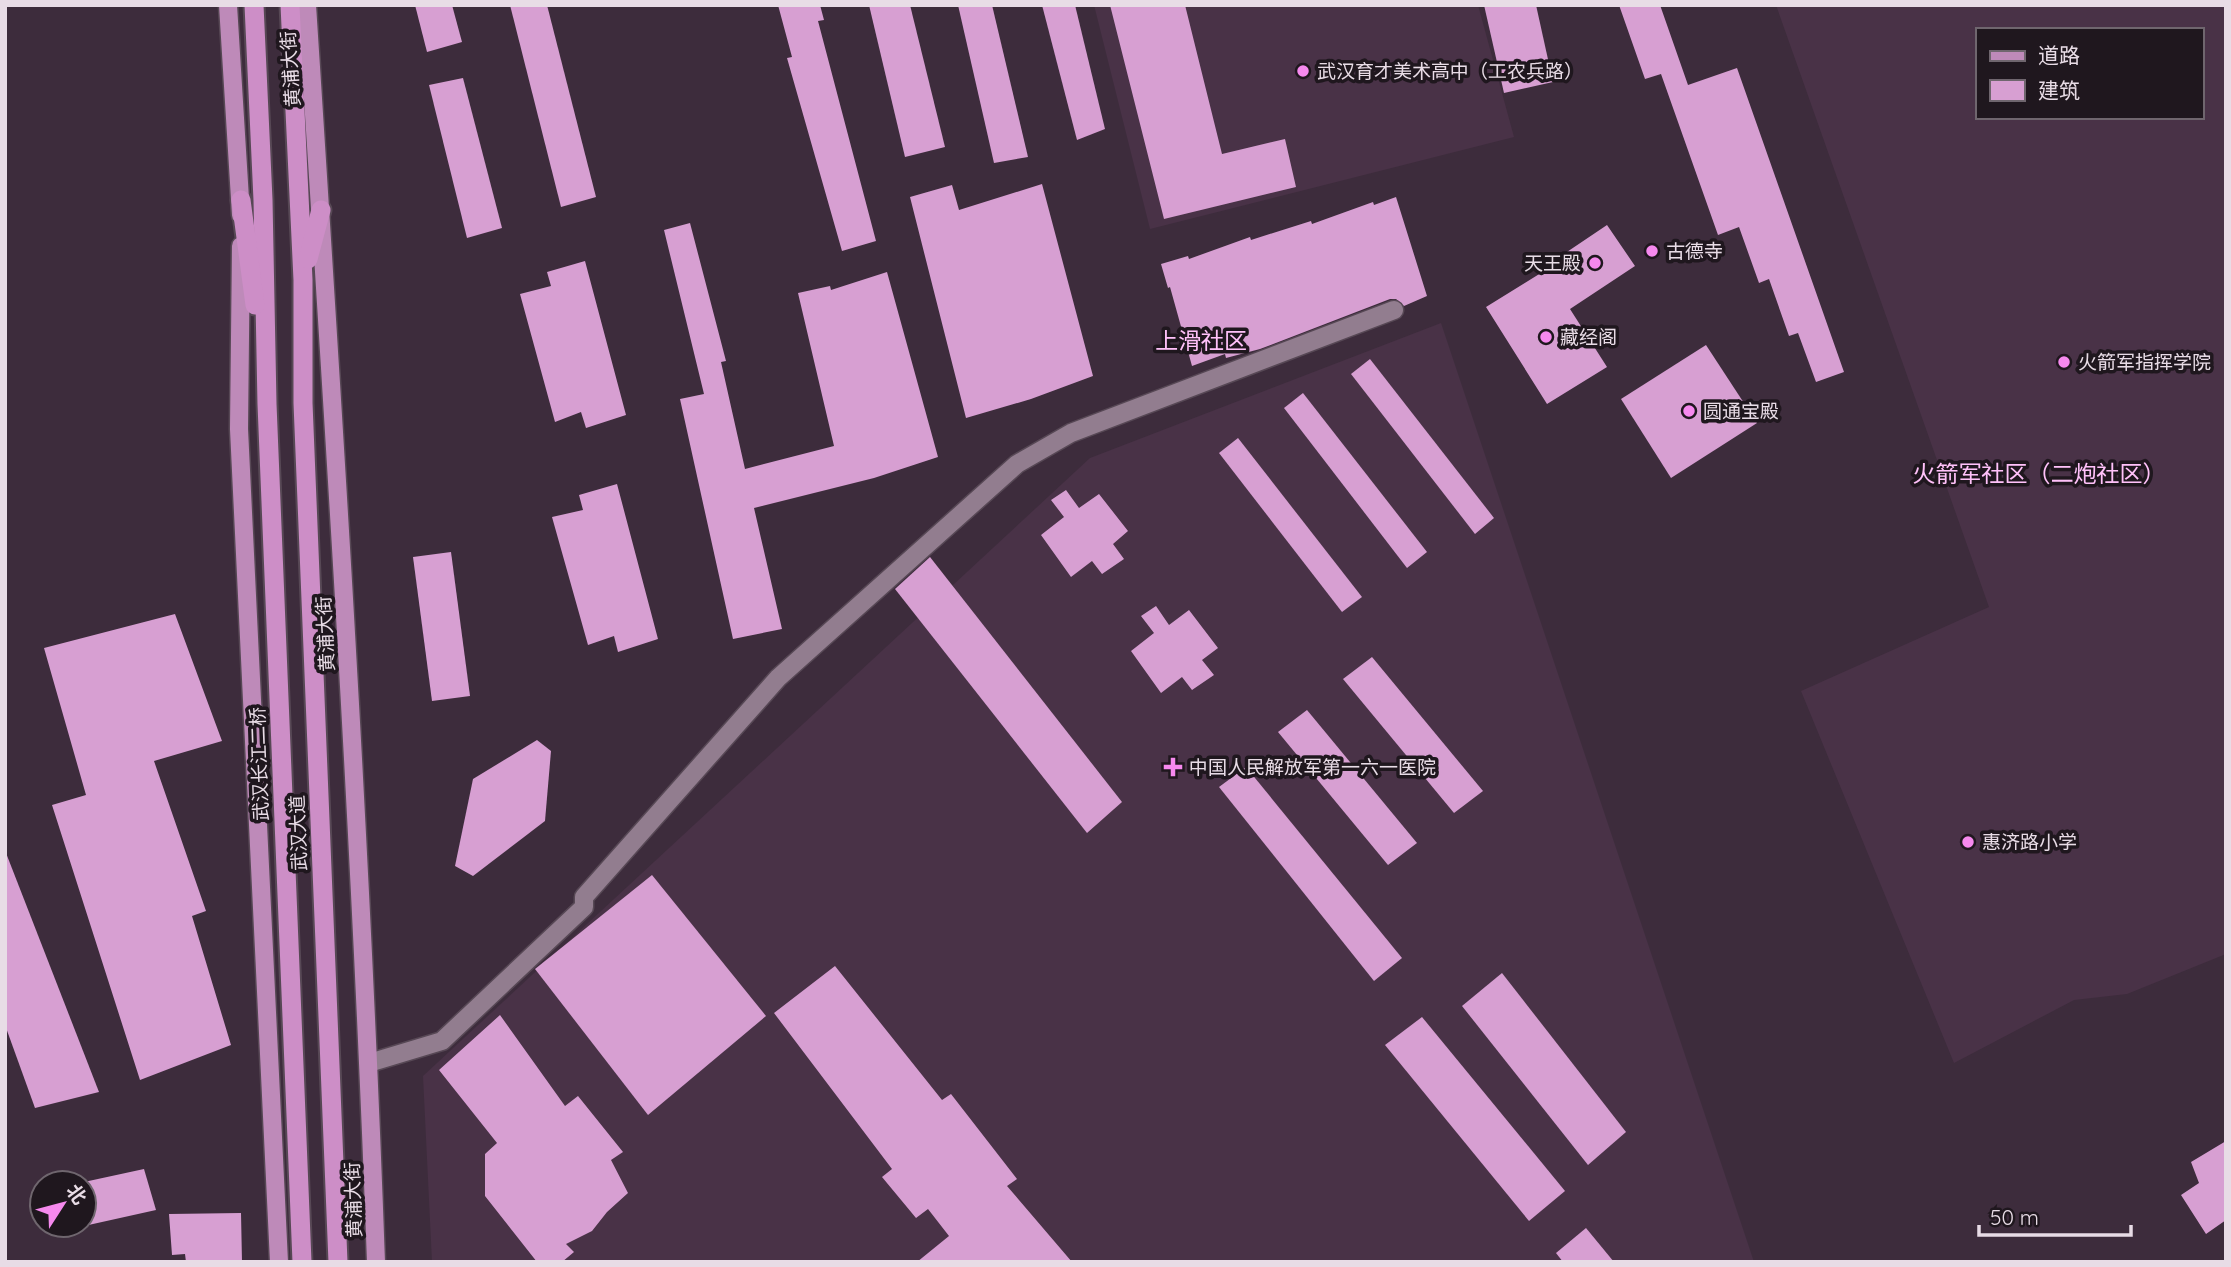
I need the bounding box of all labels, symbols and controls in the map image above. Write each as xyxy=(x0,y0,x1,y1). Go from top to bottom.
legend xyxy=(1976,28,2203,119)
street label: 黄浦大街 xyxy=(275,30,305,108)
text: 道路 xyxy=(2038,42,2080,68)
place label: 武汉育才美术高中（工农兵路） xyxy=(1317,59,1583,83)
marker: 武汉育才美术高中（工农兵路） xyxy=(1295,63,1311,79)
text: 建筑 xyxy=(2038,77,2080,103)
place label: 古德寺 xyxy=(1666,239,1723,263)
marker: 古德寺 xyxy=(1644,243,1660,259)
place label: 天王殿 xyxy=(1524,251,1581,275)
marker: 天王殿 xyxy=(1587,255,1603,271)
place label: 藏经阁 xyxy=(1560,325,1617,349)
district label: 上滑社区 xyxy=(1155,326,1247,355)
marker: 藏经阁 xyxy=(1538,329,1554,345)
place label: 火箭军指挥学院 xyxy=(2078,350,2211,374)
marker: 火箭军指挥学院 xyxy=(2056,354,2072,370)
place label: 圆通宝殿 xyxy=(1703,399,1779,423)
marker: 圆通宝殿 xyxy=(1681,403,1697,419)
district label: 火箭军社区（二炮社区） xyxy=(1913,459,2166,488)
street label: 黄浦大街 xyxy=(311,595,339,673)
street label: 武汉长江二桥 xyxy=(245,707,273,821)
place label: 中国人民解放军第一六一医院 xyxy=(1189,755,1436,779)
marker: 中国人民解放军第一六一医院 xyxy=(1163,757,1183,777)
street label: 武汉大道 xyxy=(285,795,311,871)
place label: 惠济路小学 xyxy=(1982,830,2077,854)
marker: 惠济路小学 xyxy=(1960,834,1976,850)
street label: 黄浦大街 xyxy=(340,1162,366,1238)
north arrow xyxy=(28,1169,98,1239)
text: 北 xyxy=(61,1179,92,1209)
scale bar xyxy=(1979,1194,2131,1238)
text: 50 m xyxy=(1990,1204,2039,1230)

